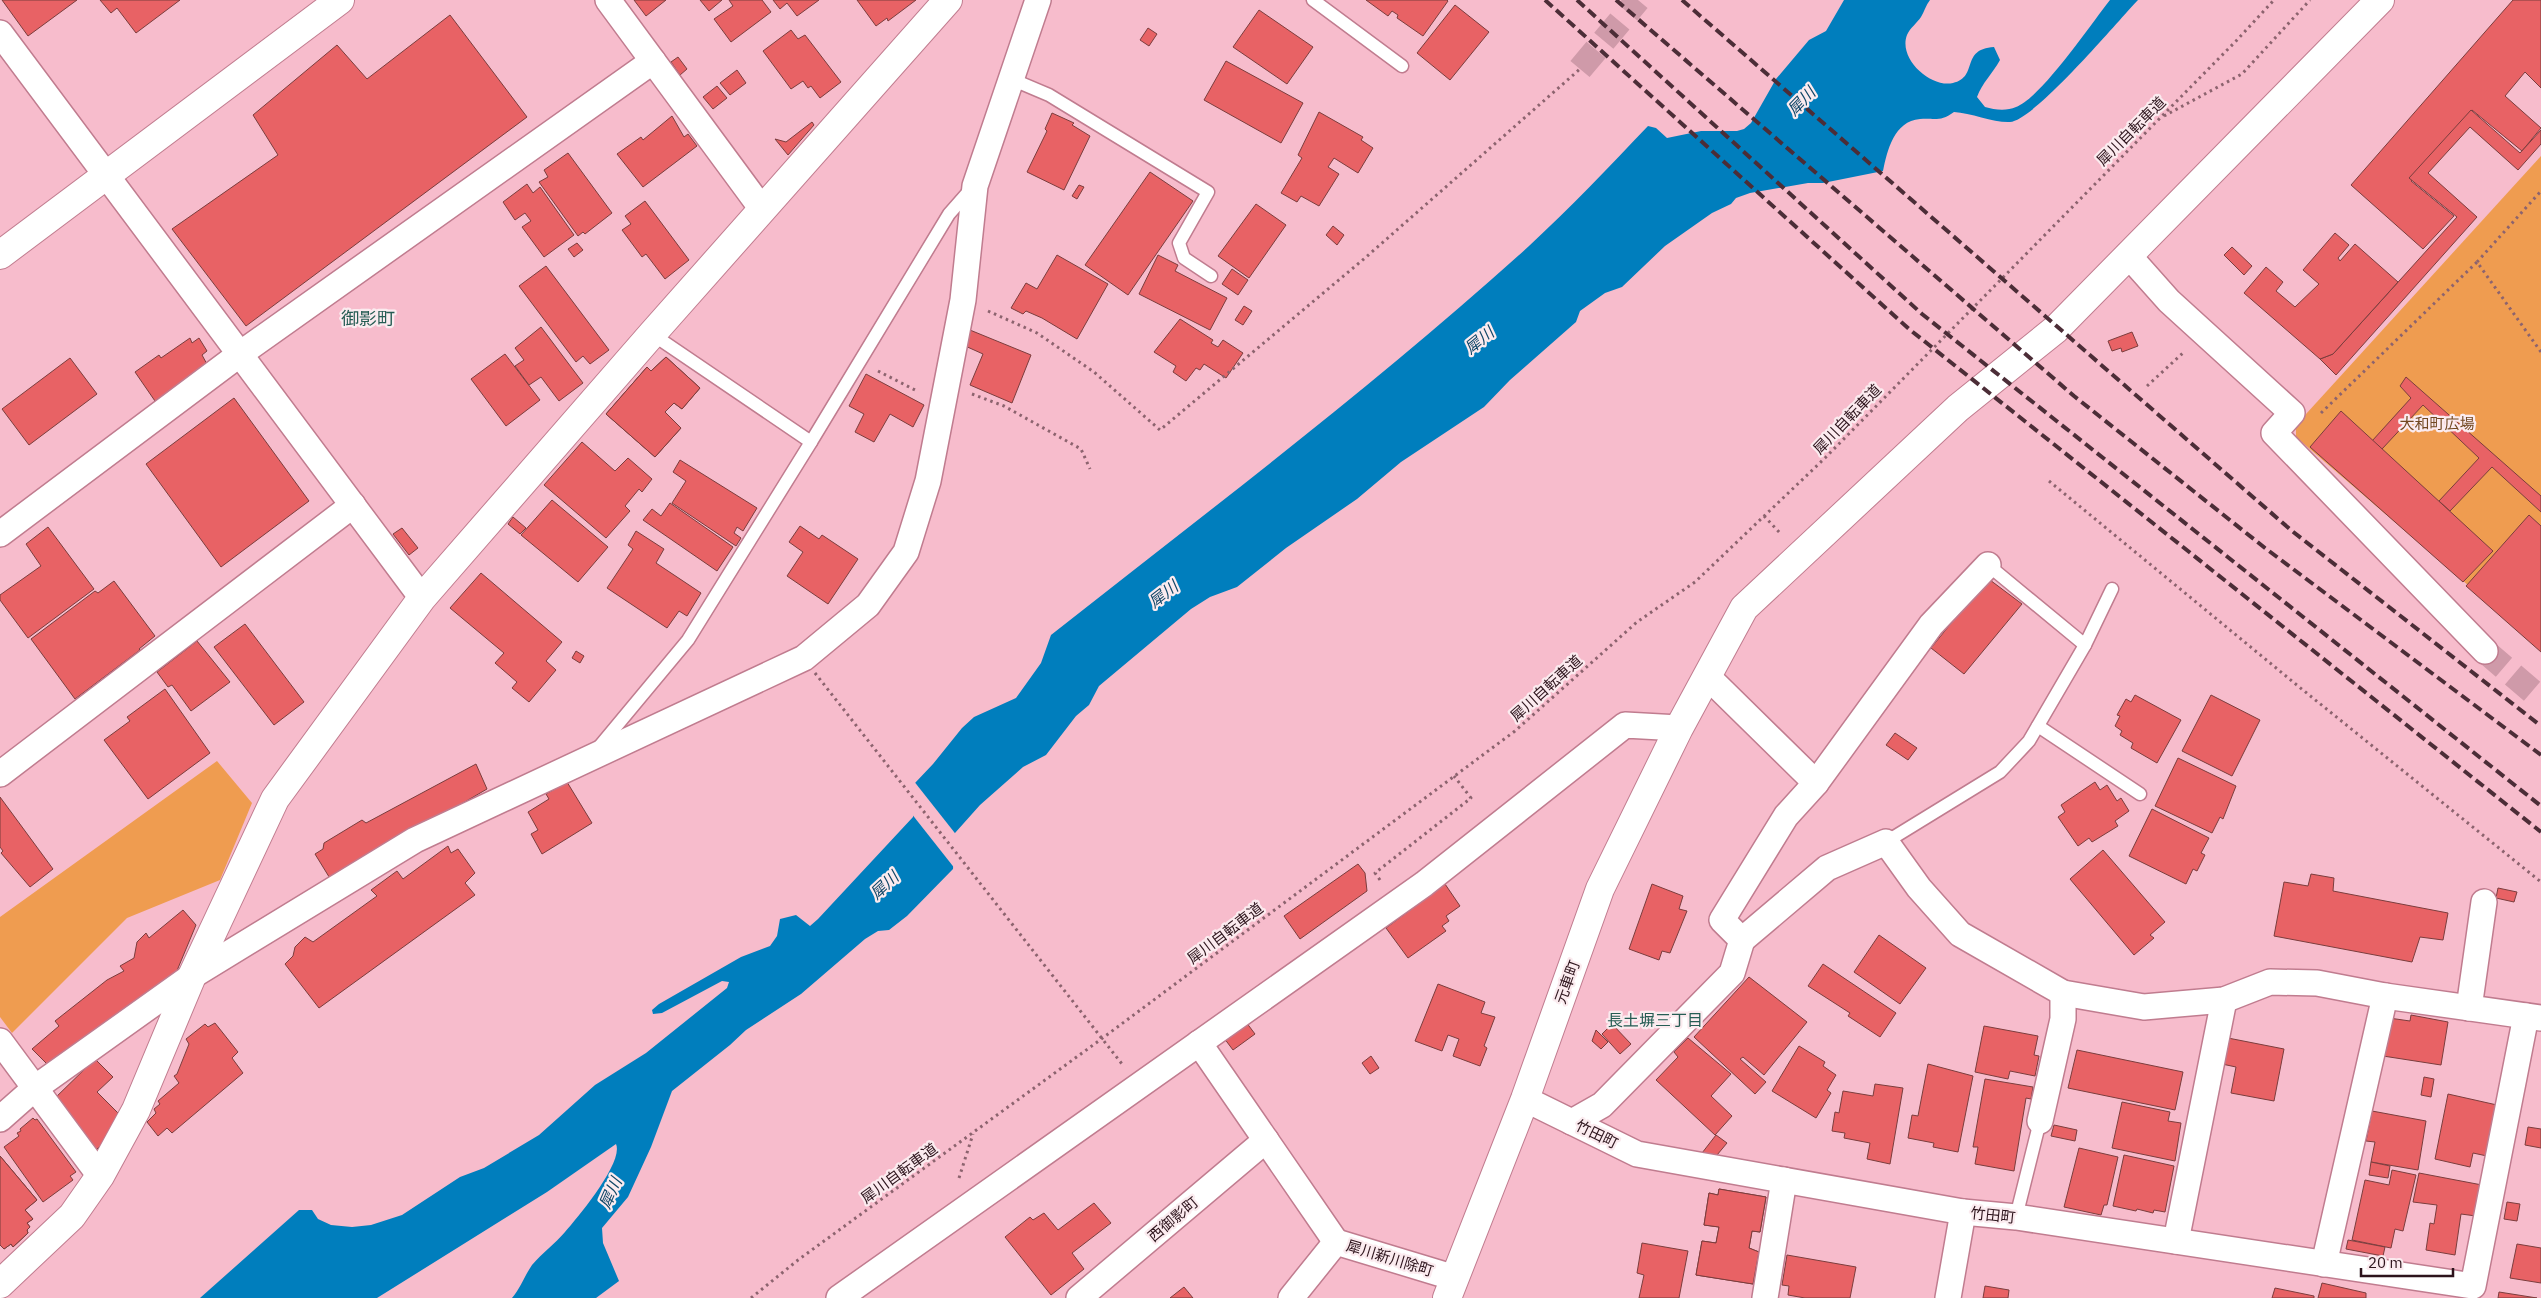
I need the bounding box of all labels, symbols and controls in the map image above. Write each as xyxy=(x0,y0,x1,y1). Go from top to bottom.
water label: 犀川 xyxy=(1783,81,1821,119)
street label: 犀川自転車道 xyxy=(2092,92,2170,170)
district label: 御影町 xyxy=(341,307,395,330)
water label: 犀川 xyxy=(1460,321,1499,358)
street label: 犀川自転車道 xyxy=(1809,380,1885,458)
park label: 大和町広場 xyxy=(2399,414,2475,433)
water label: 犀川 xyxy=(1144,575,1183,612)
street label: 犀川自転車道 xyxy=(1506,651,1586,725)
water label: 犀川 xyxy=(865,865,904,903)
street label: 犀川自転車道 xyxy=(1183,898,1267,968)
street label: 元車町 xyxy=(1550,958,1584,1006)
district label: 長土塀三丁目 xyxy=(1607,1010,1703,1030)
street label: 竹田町 xyxy=(1573,1116,1621,1152)
street label: 犀川自転車道 xyxy=(857,1139,941,1207)
water label: 犀川 xyxy=(594,1172,626,1212)
street label: 西御影町 xyxy=(1144,1192,1202,1246)
street label: 竹田町 xyxy=(1970,1203,2016,1227)
street label: 犀川新川除町 xyxy=(1344,1236,1436,1280)
scale bar xyxy=(2361,1246,2454,1278)
text: 20 m xyxy=(2368,1253,2403,1272)

